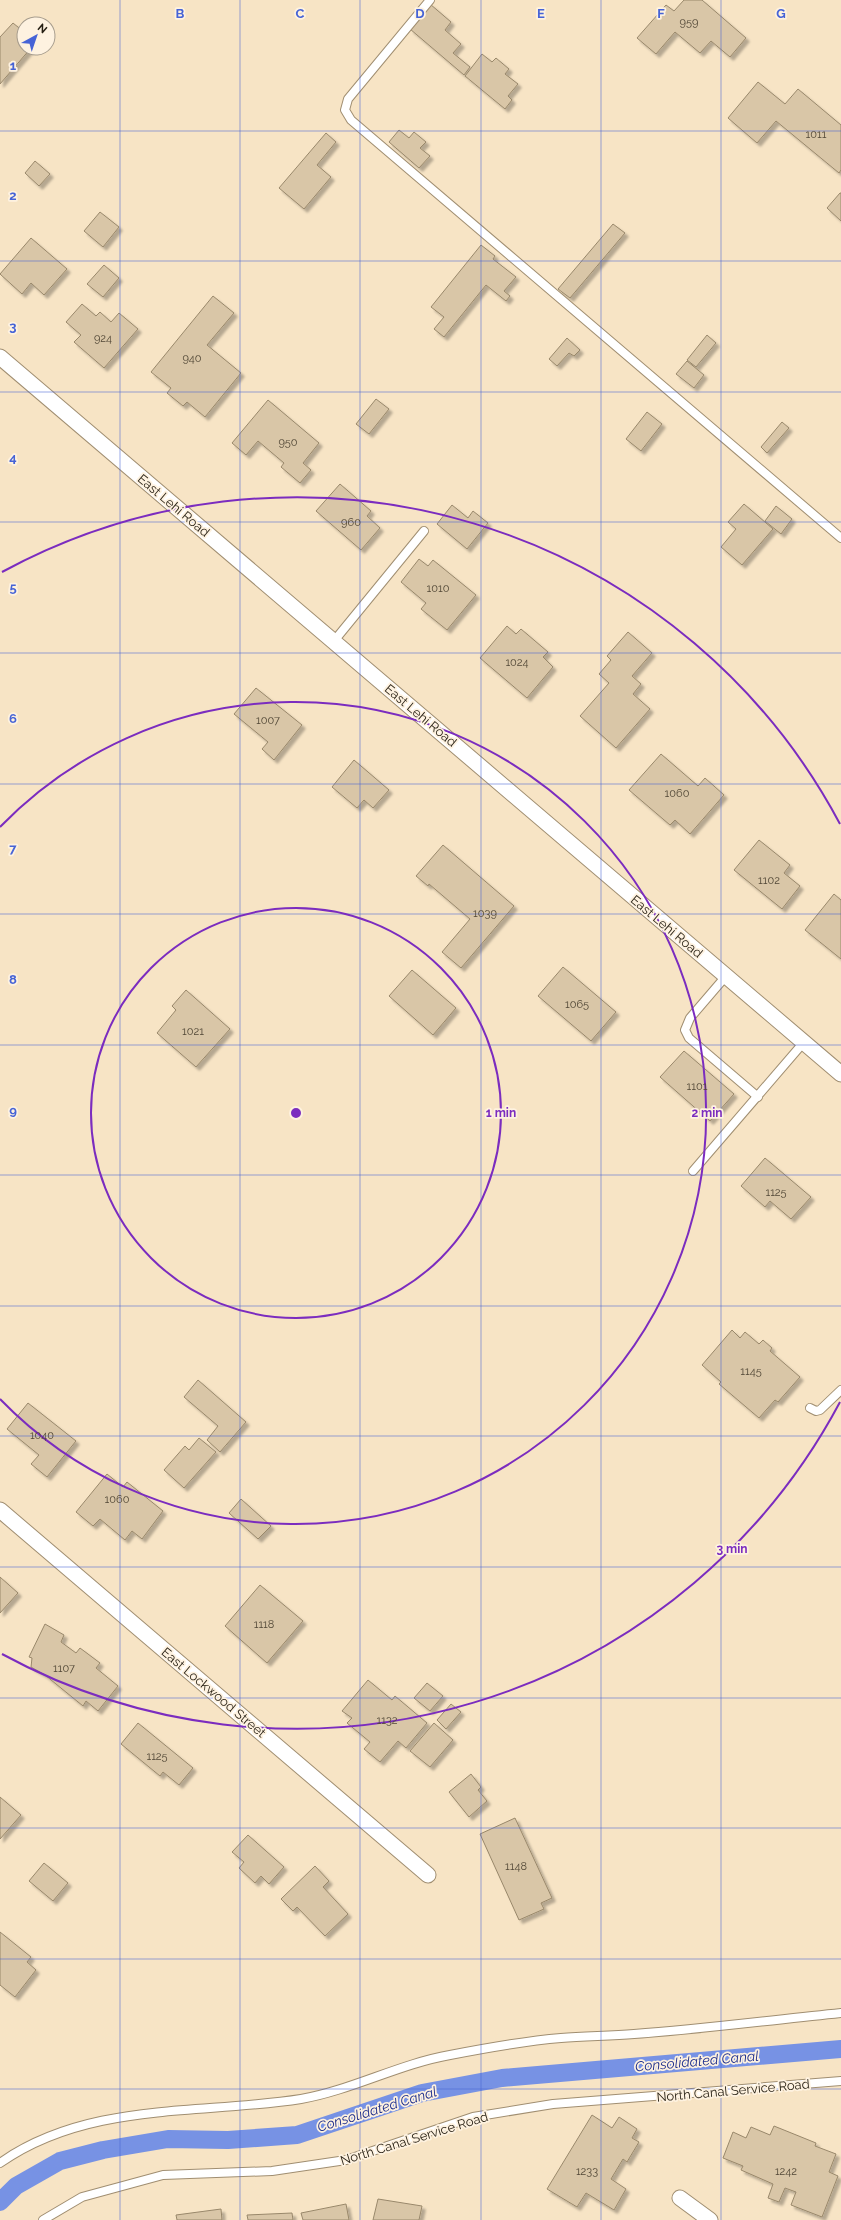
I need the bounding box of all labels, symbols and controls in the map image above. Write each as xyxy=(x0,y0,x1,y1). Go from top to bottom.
text: B xyxy=(176,6,185,21)
text: C xyxy=(296,6,305,21)
text: D xyxy=(415,6,425,21)
text: E xyxy=(537,6,545,21)
text: F xyxy=(657,6,665,21)
text: G xyxy=(776,6,786,21)
north arrow xyxy=(16,16,56,56)
house number: 959 xyxy=(680,16,698,29)
text: N xyxy=(35,21,50,36)
text: 1 xyxy=(10,58,17,73)
house number: 1011 xyxy=(806,128,827,141)
text: 2 xyxy=(9,188,17,203)
text: 3 xyxy=(9,319,17,334)
house number: 924 xyxy=(94,332,112,345)
house number: 940 xyxy=(182,352,202,365)
house number: 950 xyxy=(278,436,298,449)
text: 4 xyxy=(9,450,17,465)
street label: East Lehi Road xyxy=(135,471,213,540)
house number: 960 xyxy=(341,516,361,529)
text: 5 xyxy=(9,580,17,595)
house number: 1010 xyxy=(427,582,450,595)
house number: 1024 xyxy=(505,656,529,669)
street label: East Lehi Road xyxy=(382,681,460,750)
text: 6 xyxy=(9,711,17,726)
house number: 1007 xyxy=(256,714,280,727)
house number: 1060 xyxy=(665,787,690,800)
text: 7 xyxy=(9,841,17,856)
house number: 1102 xyxy=(758,874,780,887)
street label: East Lehi Road xyxy=(628,892,706,961)
house number: 1039 xyxy=(473,907,497,920)
text: 8 xyxy=(9,972,17,987)
house number: 1065 xyxy=(565,998,589,1011)
house number: 1021 xyxy=(182,1025,204,1038)
house number: 1101 xyxy=(687,1080,708,1093)
text: 9 xyxy=(9,1103,17,1118)
centre of rings xyxy=(289,1106,303,1120)
text: 1 min xyxy=(486,1106,516,1120)
text: 2 min xyxy=(691,1106,723,1120)
house number: 1125 xyxy=(765,1186,787,1199)
house number: 1145 xyxy=(740,1365,762,1378)
house number: 1040 xyxy=(30,1429,54,1442)
house number: 1060 xyxy=(105,1493,130,1506)
text: 3 min xyxy=(716,1542,748,1556)
house number: 1118 xyxy=(254,1618,274,1631)
street label: East Lockwood Street xyxy=(159,1644,269,1741)
house number: 1107 xyxy=(53,1662,75,1675)
house number: 1132 xyxy=(376,1714,398,1727)
house number: 1125 xyxy=(146,1750,168,1763)
house number: 1148 xyxy=(505,1860,527,1873)
water label: Consolidated Canal xyxy=(634,2048,760,2074)
street label: North Canal Service Road xyxy=(656,2076,810,2105)
water label: Consolidated Canal xyxy=(315,2083,439,2135)
street label: North Canal Service Road xyxy=(338,2109,490,2168)
house number: 1233 xyxy=(576,2165,598,2178)
house number: 1242 xyxy=(775,2165,797,2178)

